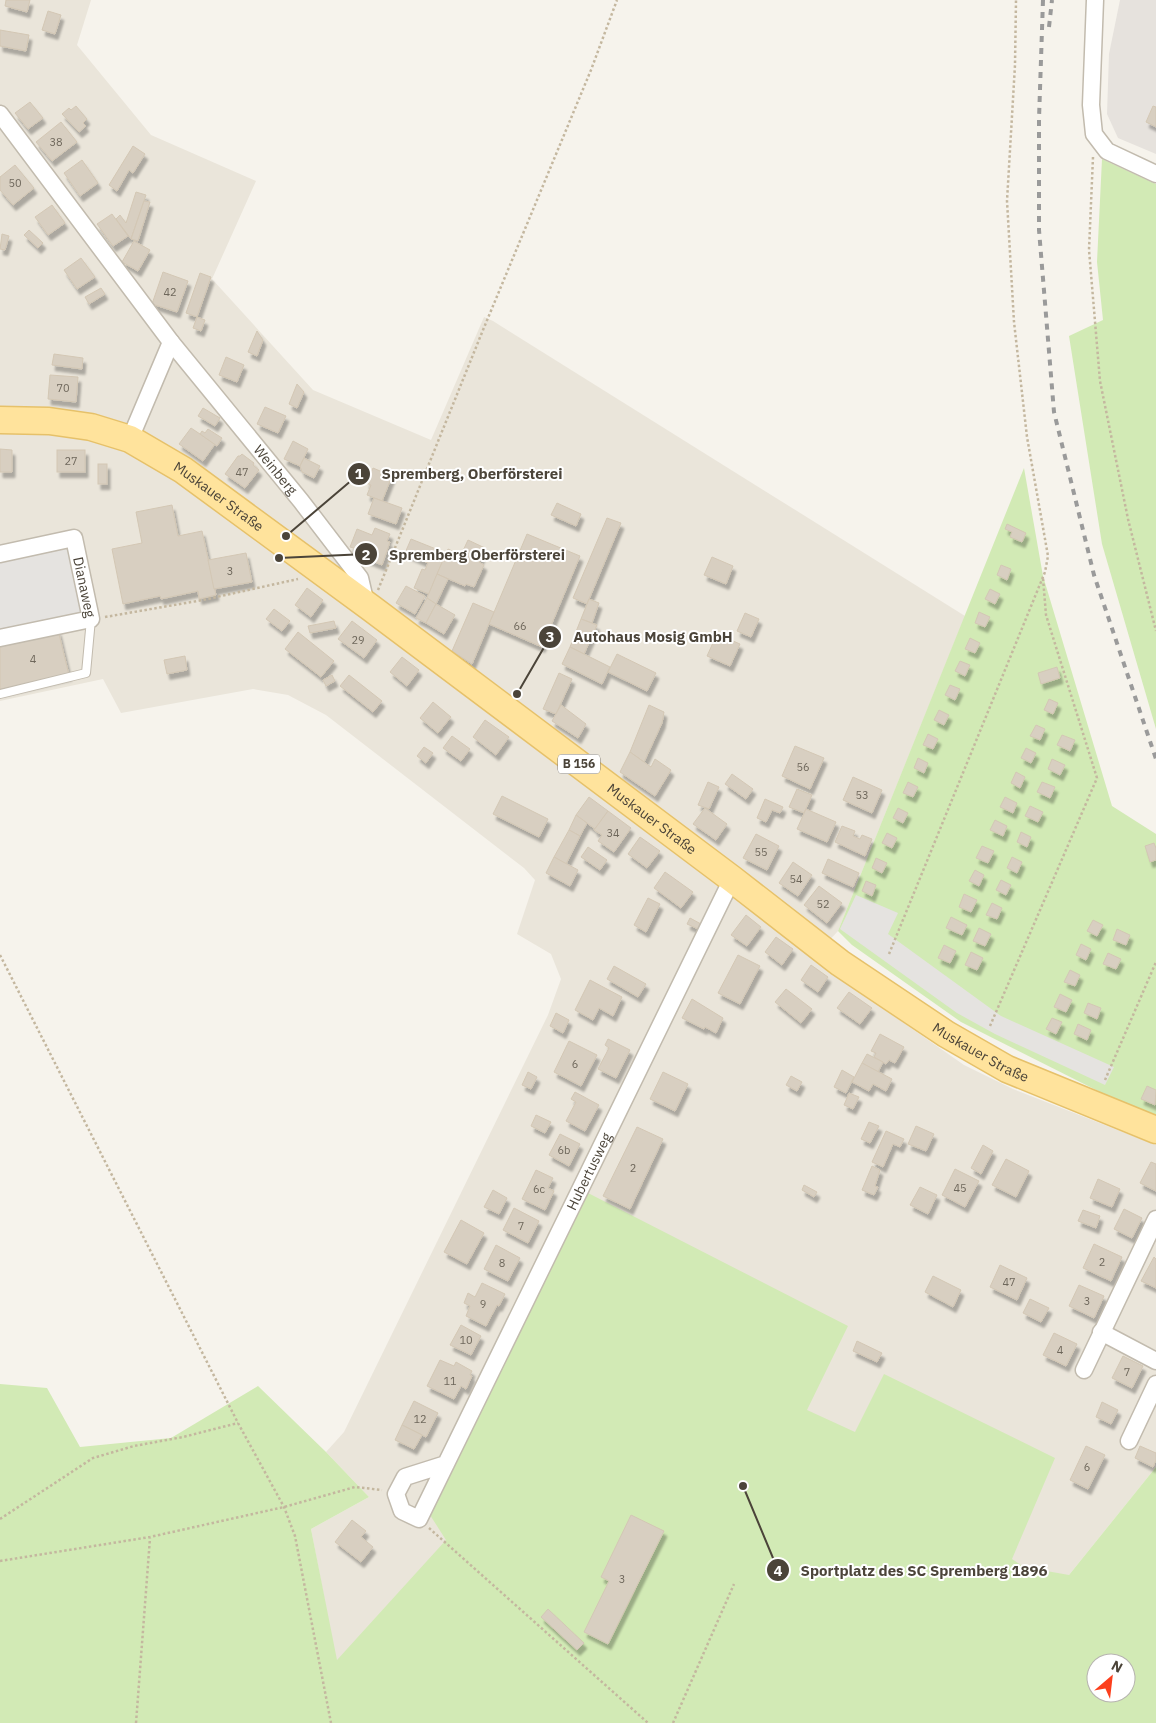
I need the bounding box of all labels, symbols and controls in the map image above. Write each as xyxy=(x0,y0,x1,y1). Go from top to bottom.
house number: 38 xyxy=(49,135,63,149)
house number: 50 xyxy=(8,176,22,190)
house number: 42 xyxy=(163,285,177,299)
house number: 70 xyxy=(56,381,70,395)
street label: Weinberg xyxy=(250,441,302,499)
house number: 27 xyxy=(64,454,78,468)
street label: Muskauer Straße xyxy=(170,458,268,535)
callout: Spremberg, Oberförsterei xyxy=(346,459,572,489)
text: 1 xyxy=(354,464,364,483)
text: Spremberg, Oberförsterei xyxy=(382,464,562,483)
house number: 47 xyxy=(235,465,249,479)
callout: Spremberg Oberförsterei xyxy=(354,539,575,569)
text: 2 xyxy=(361,545,371,564)
text: Spremberg Oberförsterei xyxy=(389,545,565,564)
street label: Dianaweg xyxy=(69,555,100,620)
house number: 3 xyxy=(227,564,233,578)
house number: 66 xyxy=(513,619,527,633)
callout: Autohaus Mosig GmbH xyxy=(538,622,742,652)
text: 3 xyxy=(545,627,555,646)
text: Autohaus Mosig GmbH xyxy=(573,627,733,646)
house number: 29 xyxy=(351,633,365,647)
house number: 4 xyxy=(30,652,37,666)
road number: B 156 xyxy=(558,754,600,774)
house number: 56 xyxy=(796,760,810,774)
street label: Muskauer Straße xyxy=(603,779,700,858)
house number: 53 xyxy=(855,788,869,802)
house number: 34 xyxy=(606,826,620,840)
house number: 55 xyxy=(754,845,768,859)
house number: 54 xyxy=(789,872,803,886)
house number: 52 xyxy=(816,897,830,911)
street label: Muskauer Straße xyxy=(929,1019,1032,1086)
house number: 6 xyxy=(572,1057,578,1071)
street label: Hubertusweg xyxy=(562,1129,616,1213)
house number: 6b xyxy=(558,1143,570,1157)
house number: 2 xyxy=(630,1161,636,1175)
house number: 45 xyxy=(953,1181,967,1195)
house number: 6c xyxy=(533,1182,546,1196)
house number: 7 xyxy=(518,1219,524,1233)
house number: 2 xyxy=(1099,1255,1105,1269)
house number: 8 xyxy=(499,1256,505,1270)
house number: 47 xyxy=(1002,1275,1016,1289)
house number: 3 xyxy=(1084,1294,1090,1308)
house number: 9 xyxy=(480,1297,486,1311)
house number: 10 xyxy=(459,1333,473,1347)
house number: 4 xyxy=(1057,1343,1064,1357)
house number: 7 xyxy=(1124,1365,1130,1379)
house number: 11 xyxy=(443,1374,457,1388)
house number: 12 xyxy=(413,1412,427,1426)
house number: 6 xyxy=(1084,1460,1090,1474)
callout: Sportplatz des SC Spremberg 1896 xyxy=(765,1555,1057,1585)
text: 4 xyxy=(773,1561,783,1580)
text: Sportplatz des SC Spremberg 1896 xyxy=(801,1561,1047,1580)
house number: 3 xyxy=(619,1572,625,1586)
north arrow xyxy=(1086,1653,1136,1703)
text: N xyxy=(1108,1656,1126,1677)

